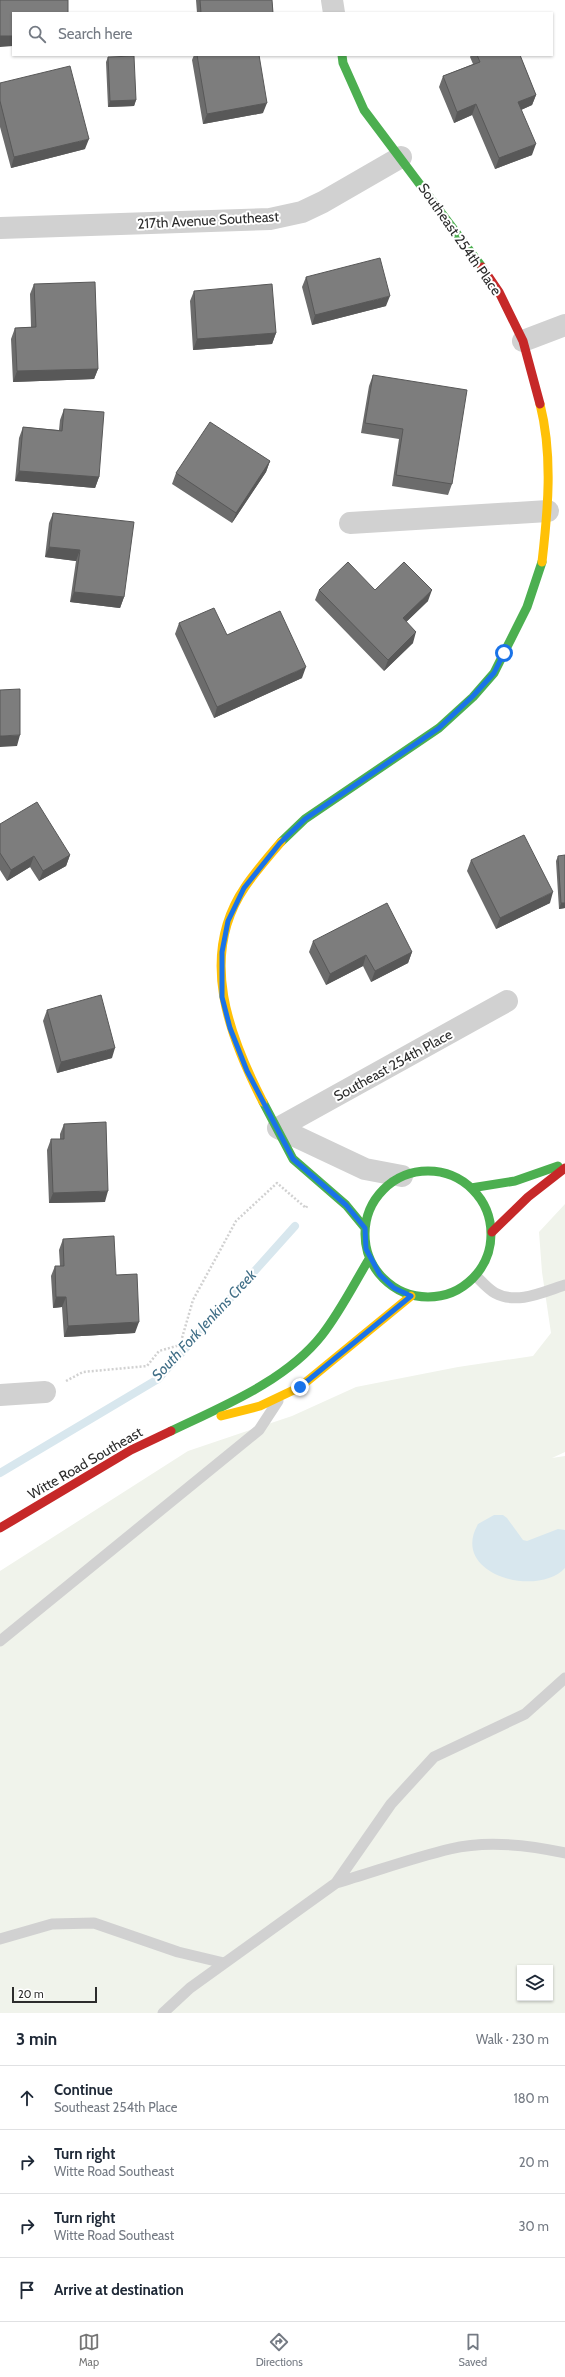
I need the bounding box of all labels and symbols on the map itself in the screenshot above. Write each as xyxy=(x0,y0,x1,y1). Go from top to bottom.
street label: Southeast 254th Place xyxy=(415,179,505,299)
street label: 217th Avenue Southeast xyxy=(137,207,280,233)
route start xyxy=(495,644,513,662)
street label: Southeast 254th Place xyxy=(331,1025,455,1105)
water label: South Fork Jenkins Creek xyxy=(148,1265,260,1384)
route end xyxy=(291,1378,309,1396)
street label: Witte Road Southeast xyxy=(25,1423,146,1503)
scale bar xyxy=(12,1985,97,2004)

